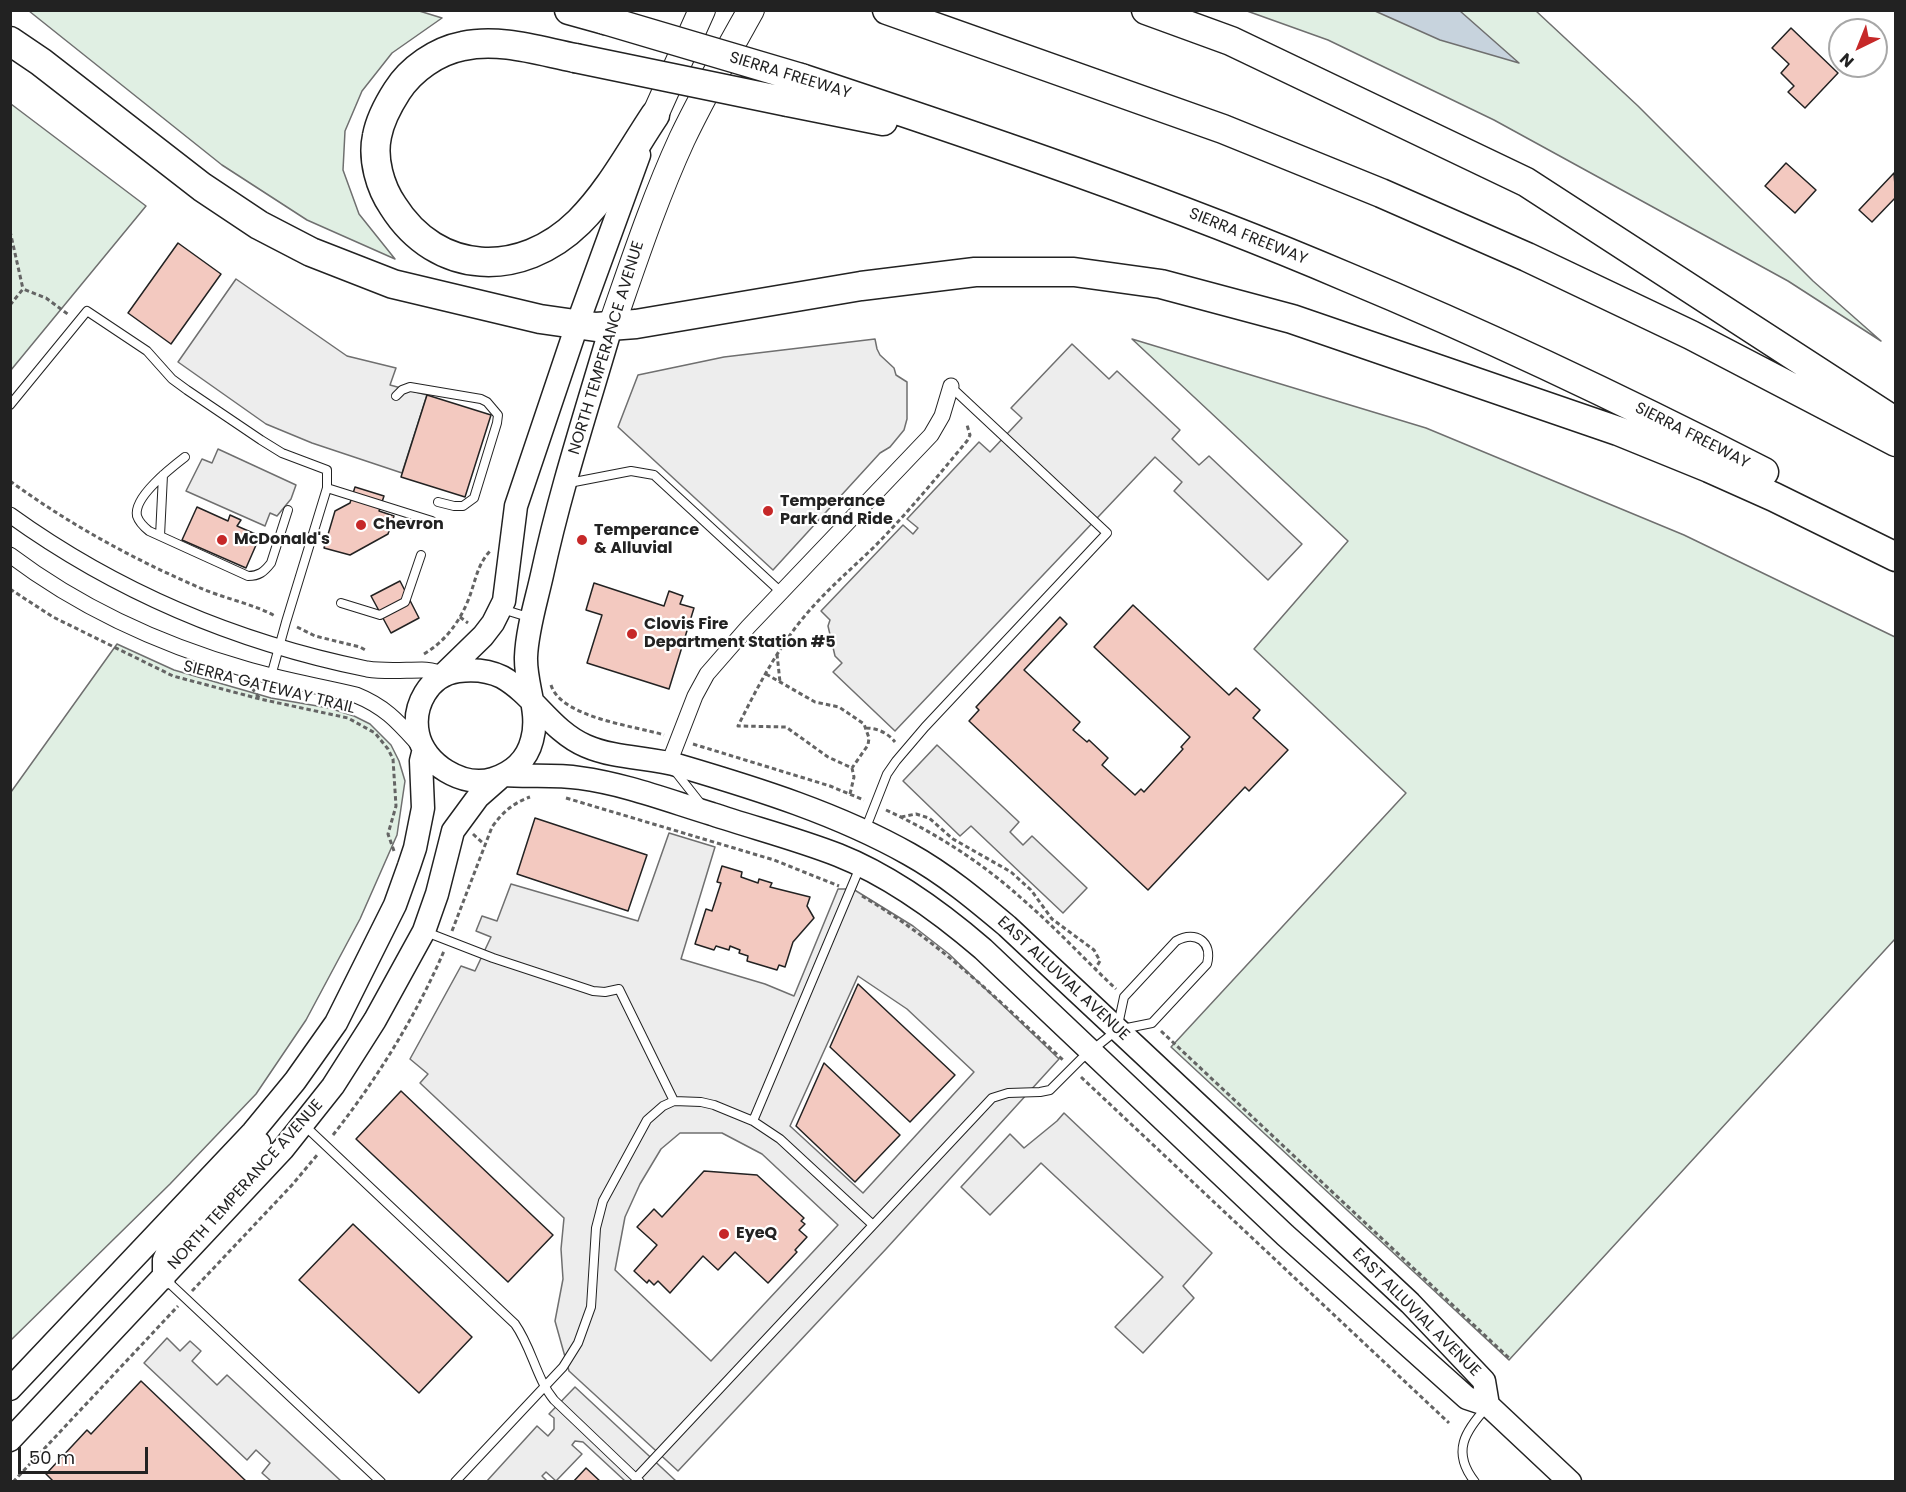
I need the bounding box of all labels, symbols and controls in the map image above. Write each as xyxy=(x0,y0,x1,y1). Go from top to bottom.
north arrow xyxy=(1828,18,1888,78)
street label: SIERRA FREEWAY xyxy=(727,48,853,104)
text: N xyxy=(1835,48,1859,73)
street label: SIERRA FREEWAY xyxy=(1186,204,1310,270)
street label: NORTH TEMPERANCE AVENUE xyxy=(565,239,649,457)
street label: SIERRA FREEWAY xyxy=(1632,399,1752,473)
place label: Temperance Park and Ride xyxy=(780,492,893,530)
marker: Temperance Park and Ride xyxy=(761,504,775,518)
place label: Chevron xyxy=(373,515,444,535)
marker: Chevron xyxy=(354,518,368,532)
place label: Temperance & Alluvial xyxy=(594,521,699,559)
place label: McDonald's xyxy=(234,530,330,550)
marker: McDonald's xyxy=(215,533,229,547)
marker: Temperance & Alluvial xyxy=(575,533,589,547)
place label: Clovis Fire Department Station #5 xyxy=(644,615,836,653)
marker: Clovis Fire Department Station #5 xyxy=(625,627,639,641)
street label: SIERRA GATEWAY TRAIL xyxy=(181,657,357,719)
street label: EAST ALLUVIAL AVENUE xyxy=(993,913,1133,1045)
street label: NORTH TEMPERANCE AVENUE xyxy=(164,1096,328,1274)
place label: EyeQ xyxy=(736,1224,777,1244)
marker: EyeQ xyxy=(717,1227,731,1241)
street label: EAST ALLUVIAL AVENUE xyxy=(1348,1245,1484,1381)
scale bar xyxy=(21,1435,152,1473)
text: 50 m xyxy=(29,1445,75,1470)

